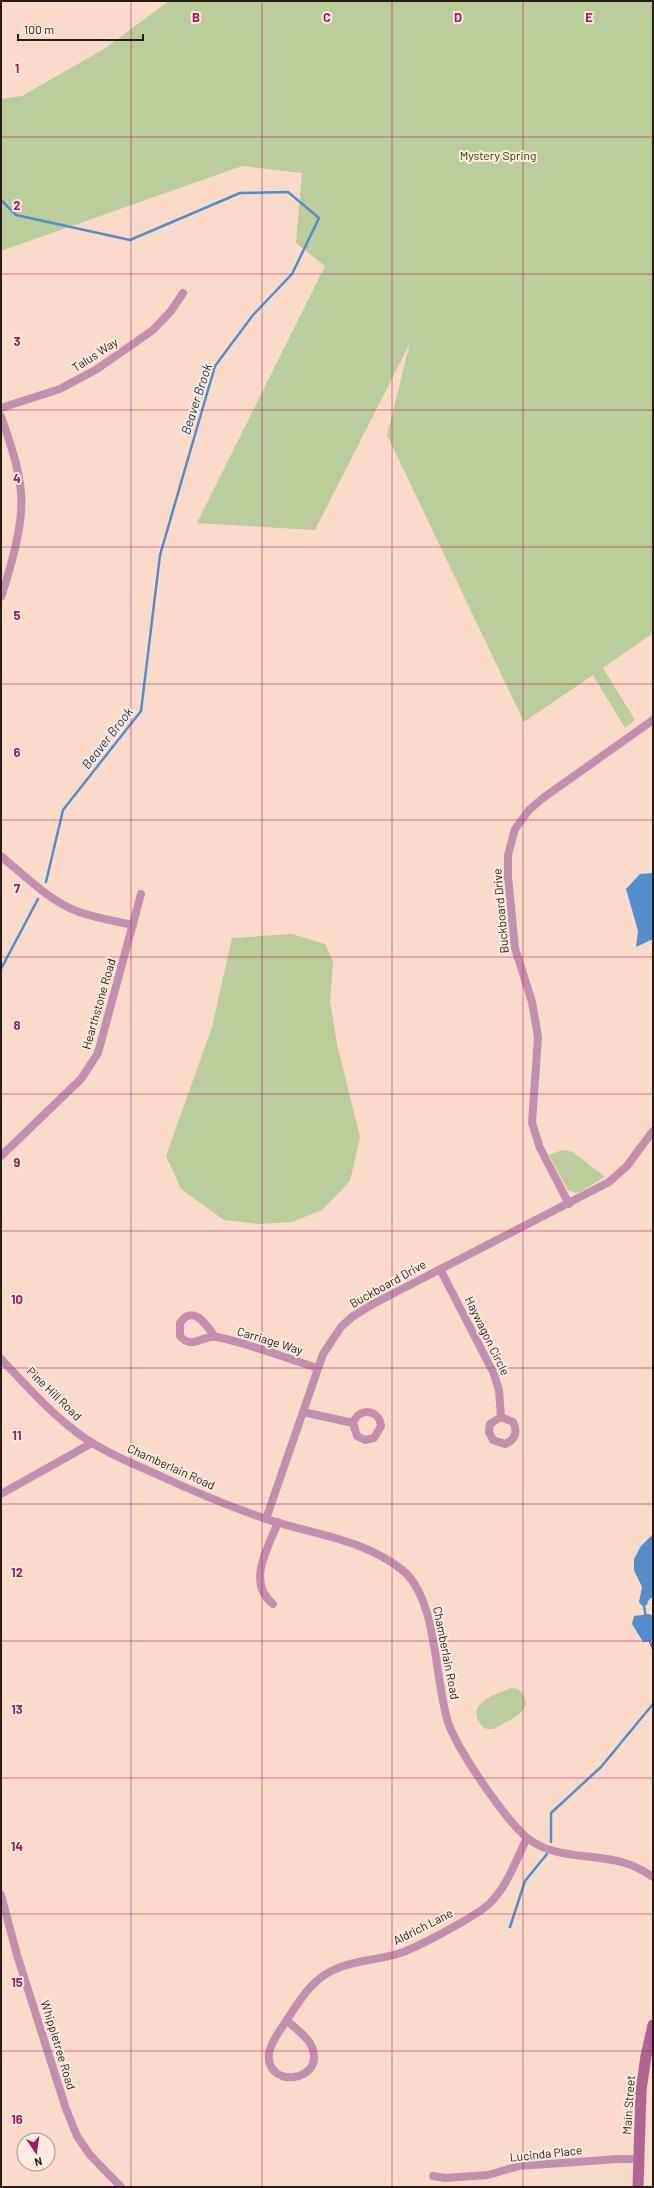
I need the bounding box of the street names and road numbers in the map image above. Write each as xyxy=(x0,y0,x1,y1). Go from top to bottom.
street label: Talus Way xyxy=(69,334,120,374)
street label: Buckboard Drive xyxy=(489,868,511,954)
street label: Hearthstone Road xyxy=(78,957,118,1051)
street label: Buckboard Drive xyxy=(347,1256,428,1310)
street label: Haywagon Circle xyxy=(463,1294,513,1377)
street label: Carriage Way xyxy=(236,1323,305,1357)
street label: Pine Hill Road xyxy=(24,1364,85,1423)
street label: Chamberlain Road xyxy=(125,1440,217,1492)
street label: Chamberlain Road xyxy=(431,1605,463,1700)
street label: Aldrich Lane xyxy=(390,1905,455,1947)
street label: Whippletree Road xyxy=(39,1998,79,2091)
street label: Main Street xyxy=(619,2075,637,2135)
street label: Lucinda Place xyxy=(509,2142,583,2164)

